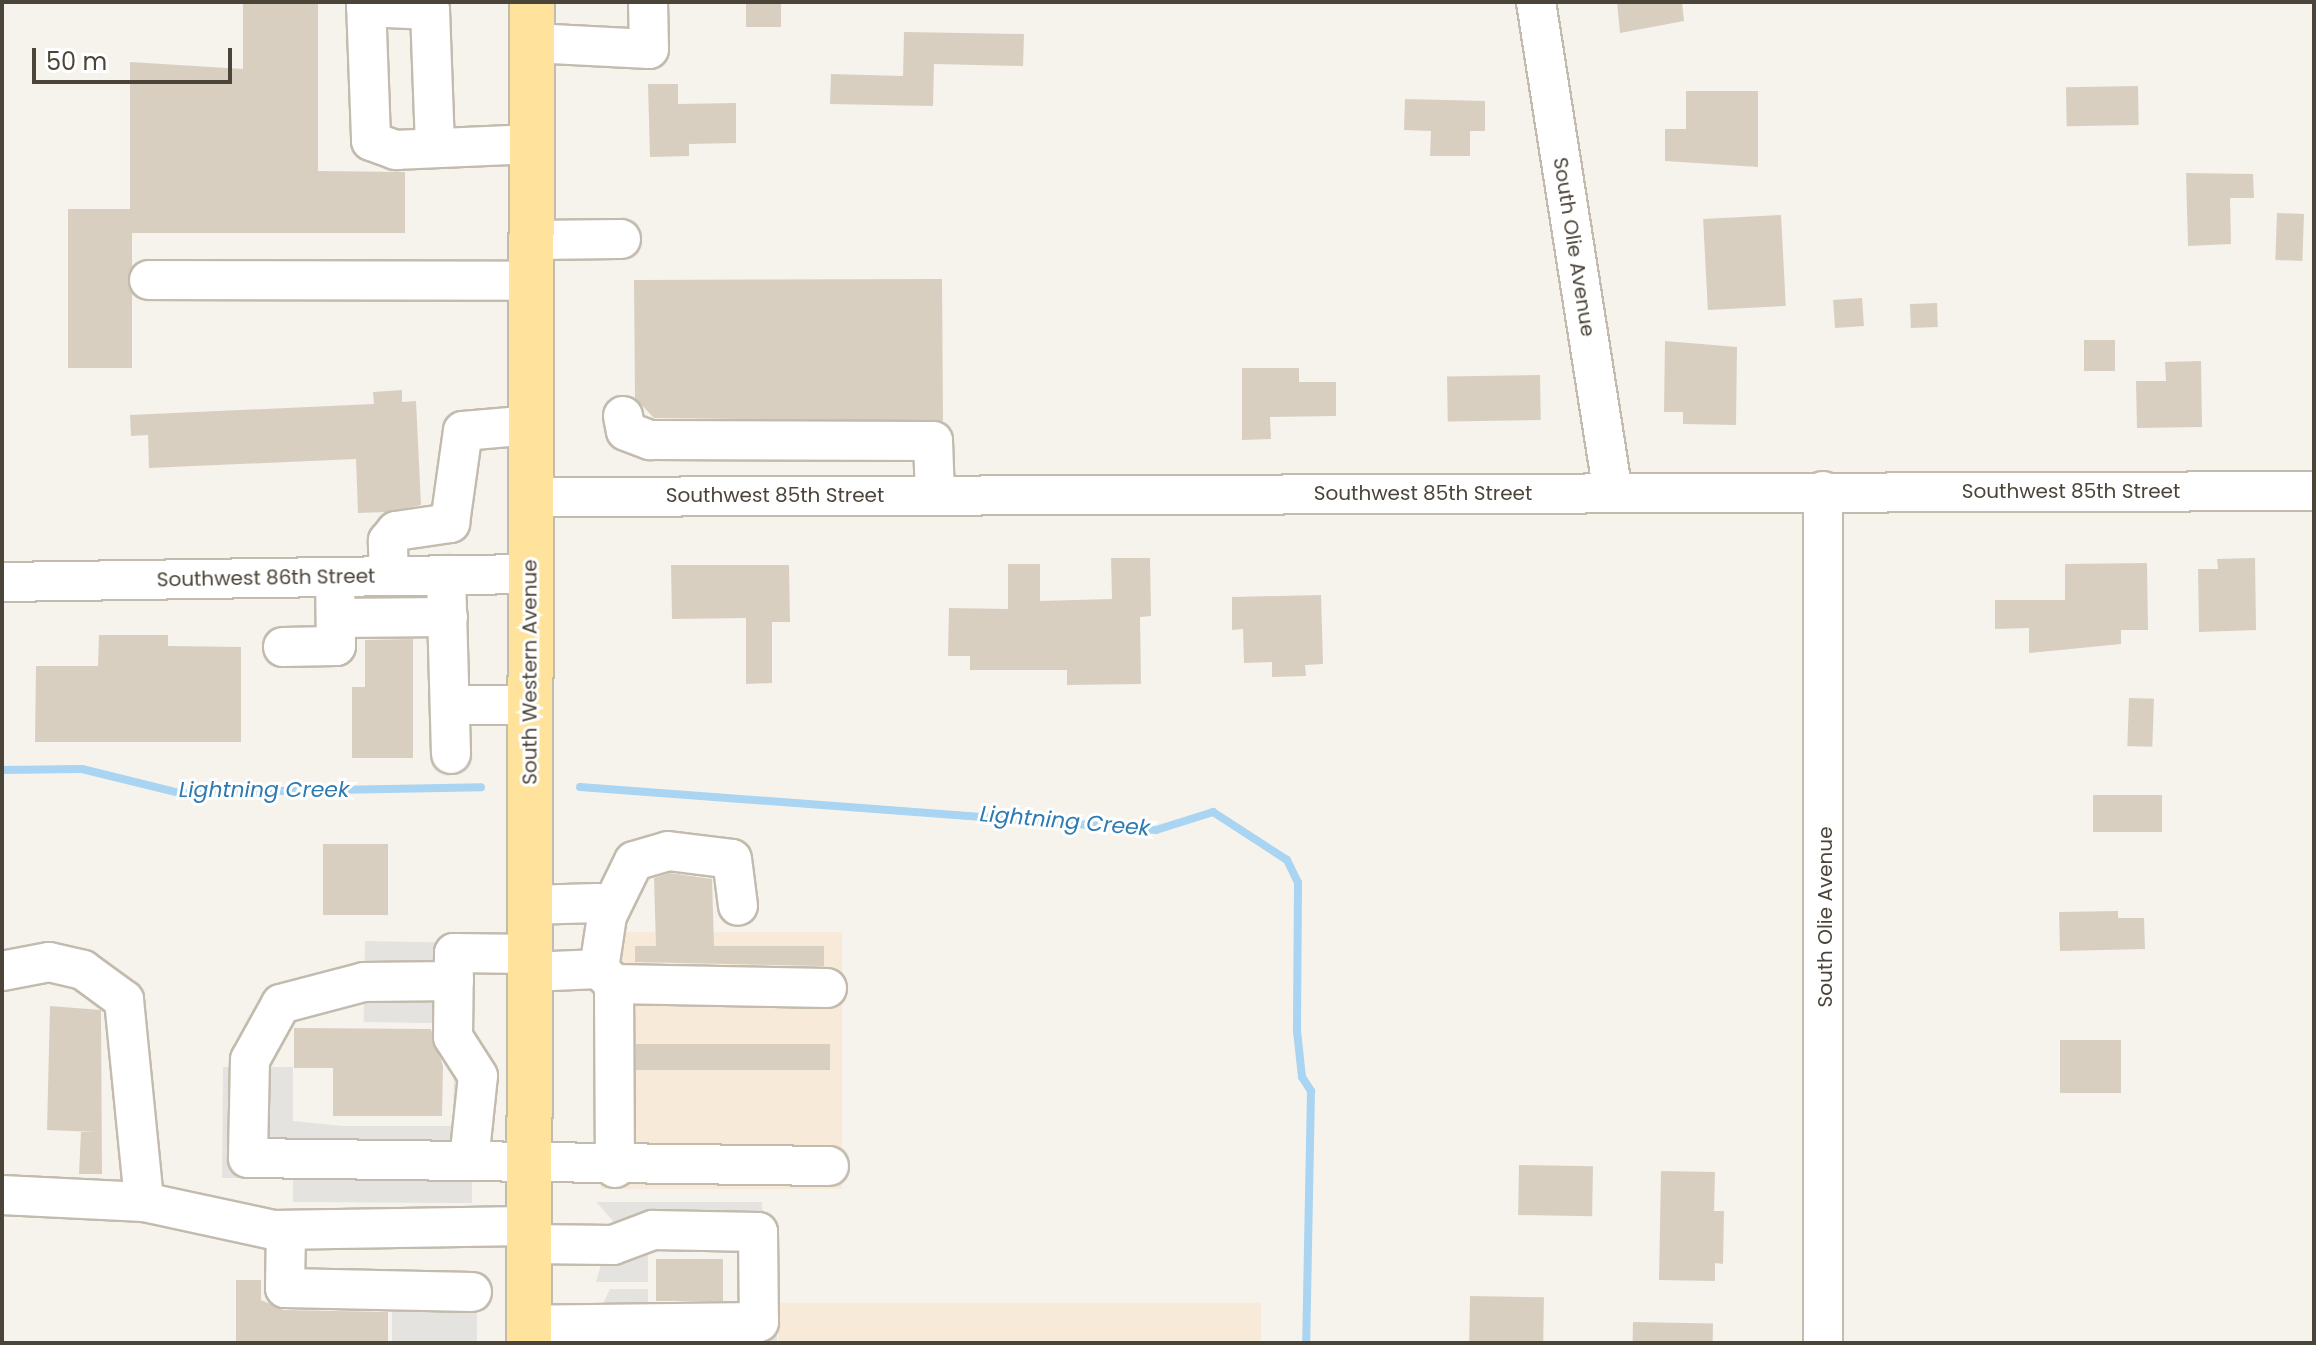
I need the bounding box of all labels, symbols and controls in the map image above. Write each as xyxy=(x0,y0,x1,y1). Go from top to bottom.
scale bar xyxy=(36,32,236,82)
text: 50 m xyxy=(46,45,107,78)
street label: South Olie Avenue xyxy=(1548,156,1600,338)
street label: Southwest 85th Street xyxy=(1962,479,2180,503)
street label: Southwest 85th Street xyxy=(1314,481,1532,505)
street label: Southwest 85th Street xyxy=(666,483,884,507)
street label: South Western Avenue xyxy=(518,559,542,785)
street label: Southwest 86th Street xyxy=(157,564,375,592)
water label: Lightning Creek xyxy=(179,777,349,803)
water label: Lightning Creek xyxy=(979,800,1151,842)
street label: South Olie Avenue xyxy=(1813,826,1837,1008)

